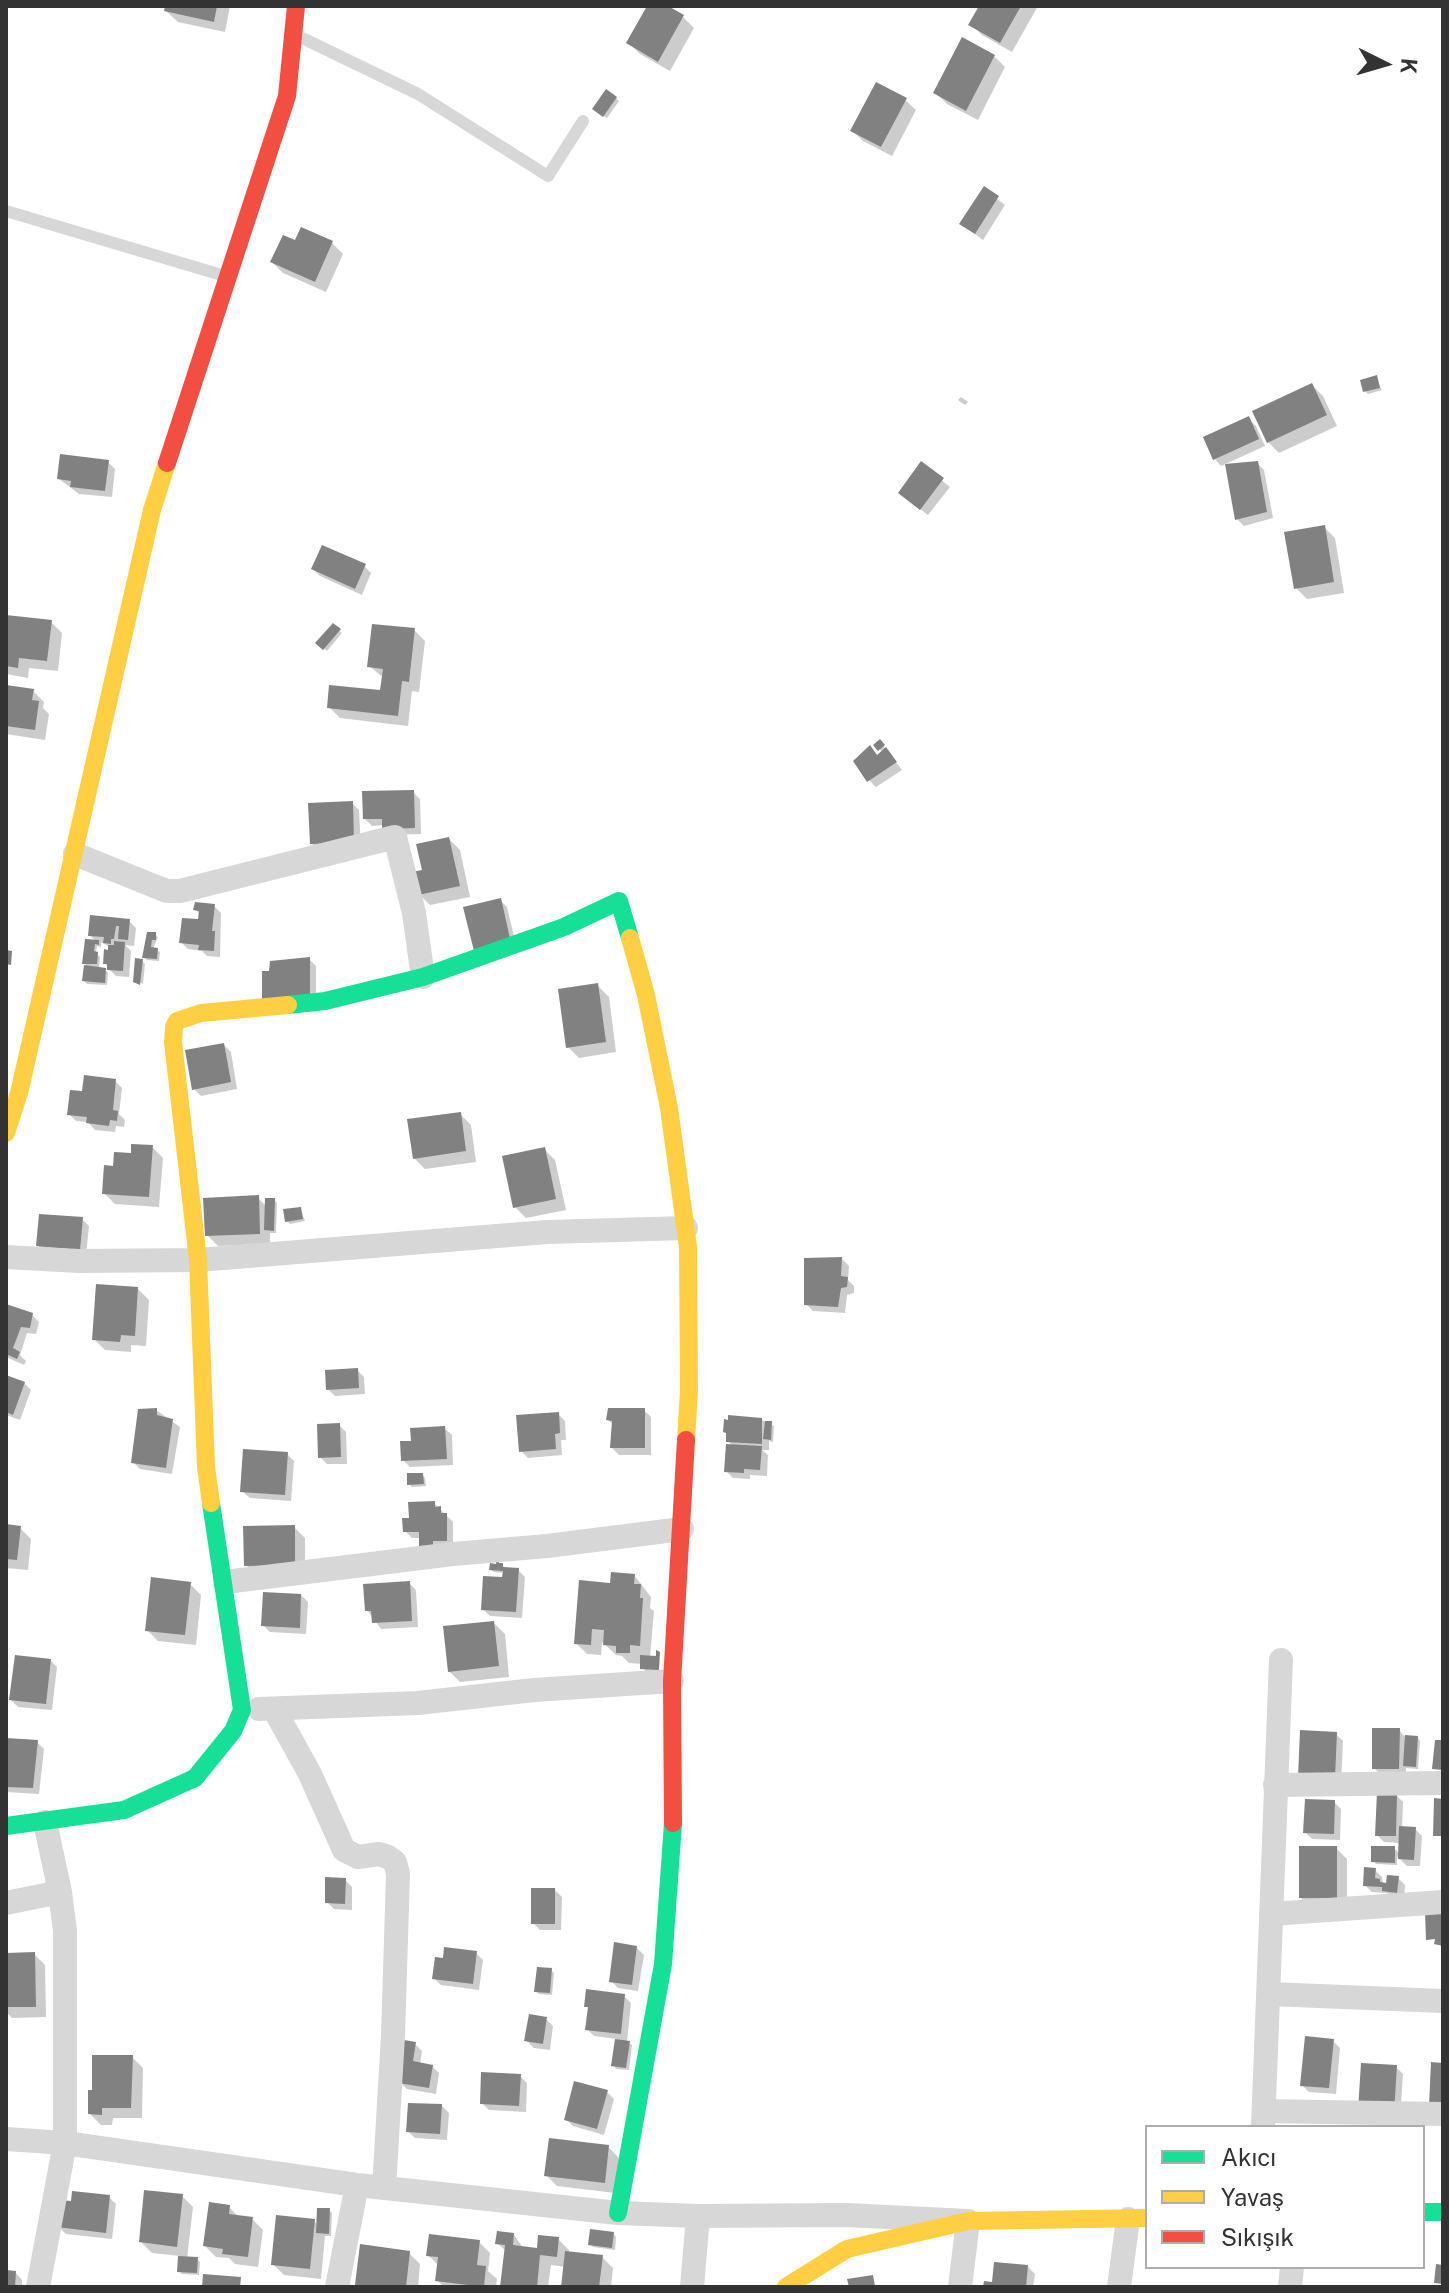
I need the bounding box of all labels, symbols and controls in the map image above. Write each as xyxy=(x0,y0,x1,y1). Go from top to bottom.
north arrow xyxy=(1345,24,1425,104)
text: K xyxy=(1395,57,1423,75)
legend xyxy=(1145,2125,1425,2269)
text: Akıcı xyxy=(1221,2143,1276,2171)
text: Yavaş xyxy=(1221,2183,1284,2211)
text: Sıkışık xyxy=(1221,2223,1294,2251)

